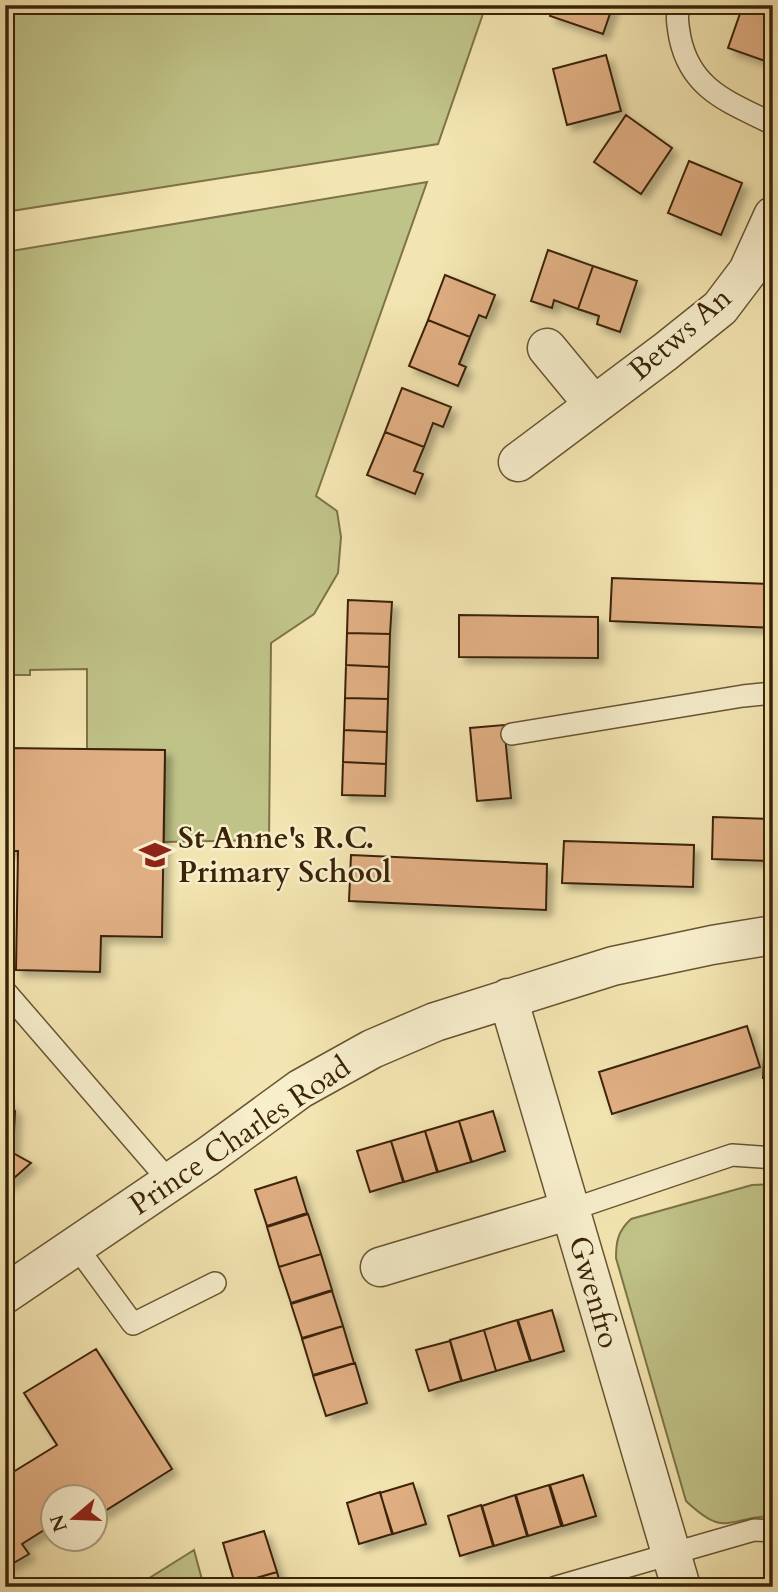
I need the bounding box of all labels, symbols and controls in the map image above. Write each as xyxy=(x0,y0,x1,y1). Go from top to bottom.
street label: Betws An xyxy=(620,278,740,390)
place label: St Anne's R.C. Primary School xyxy=(178,818,391,893)
school or university icon: St Anne's R.C. Primary School xyxy=(138,838,172,872)
street label: Prince Charles Road xyxy=(122,1047,358,1225)
street label: Gwenfro xyxy=(558,1231,630,1353)
north arrow xyxy=(38,1484,108,1554)
text: N xyxy=(44,1511,74,1535)

